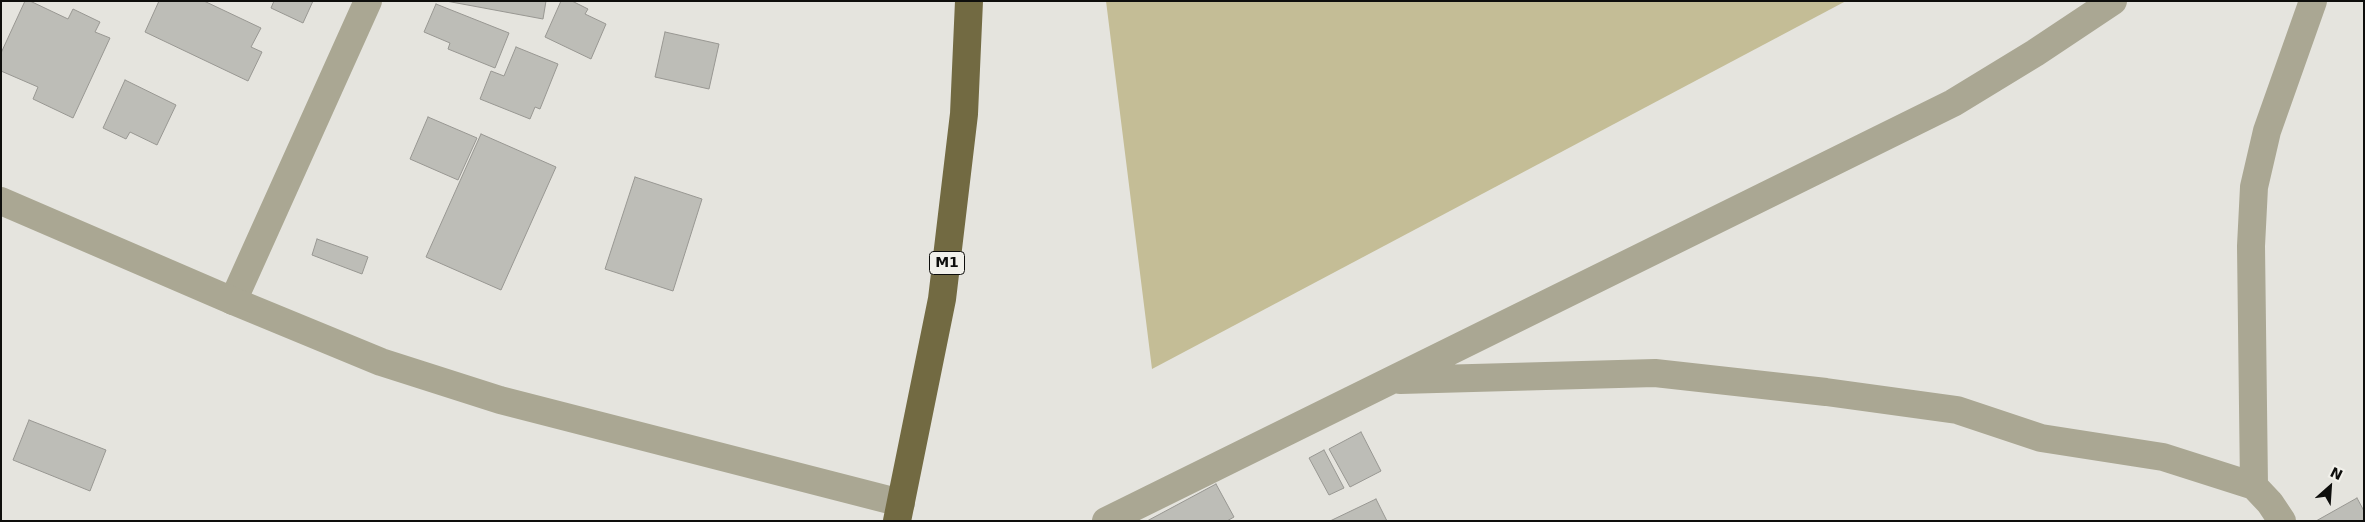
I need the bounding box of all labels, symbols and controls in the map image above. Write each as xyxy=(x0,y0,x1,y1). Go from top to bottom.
road number: M1 xyxy=(930,252,964,274)
north arrow xyxy=(2305,462,2355,512)
text: N xyxy=(2328,464,2345,483)

